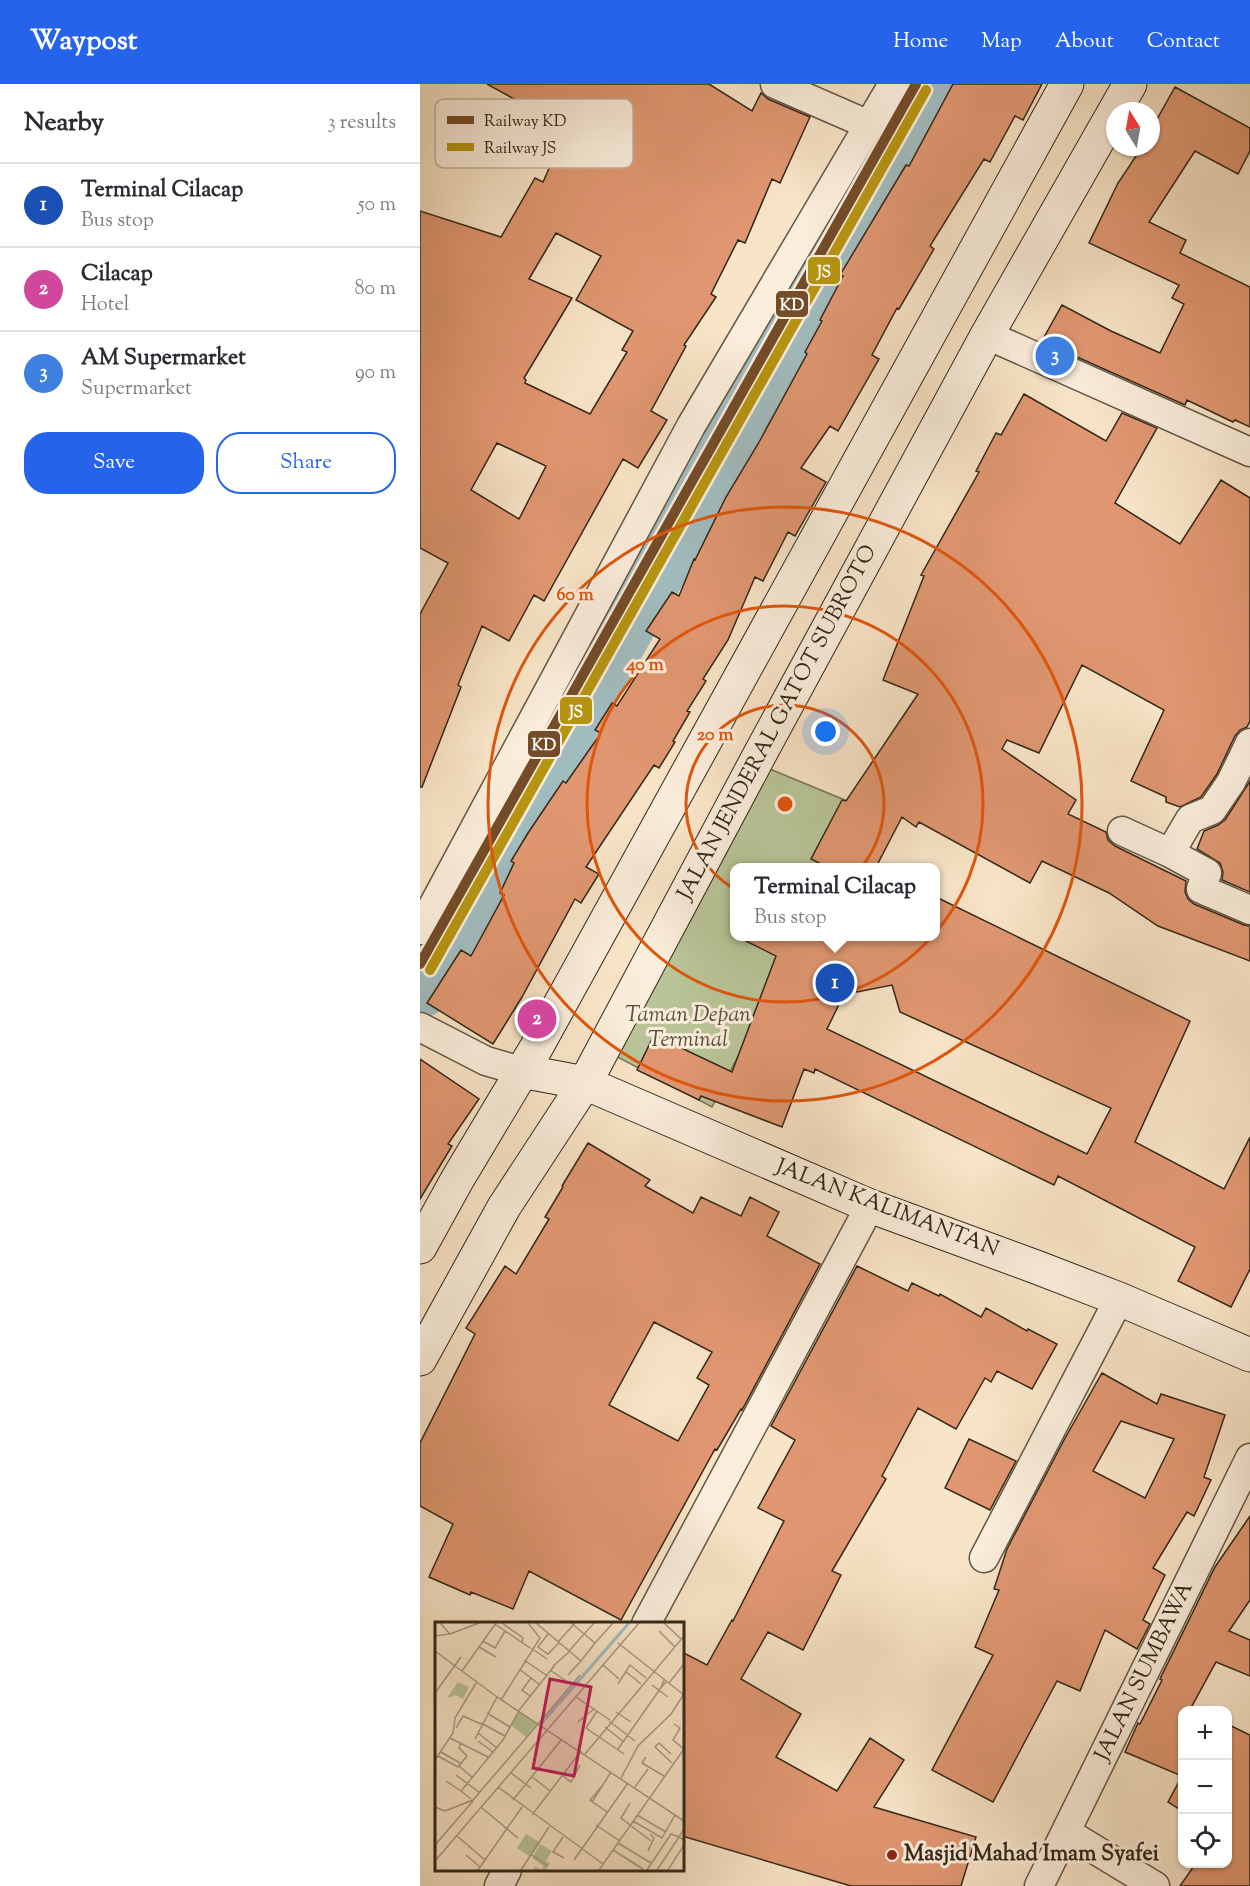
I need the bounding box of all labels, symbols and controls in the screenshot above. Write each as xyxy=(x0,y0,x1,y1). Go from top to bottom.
text: Waypost xyxy=(30,22,137,62)
text: Home xyxy=(893,27,948,57)
text: Map xyxy=(981,27,1022,57)
text: About xyxy=(1055,27,1114,57)
text: Contact xyxy=(1147,27,1220,57)
legend xyxy=(435,99,633,168)
north arrow xyxy=(1106,102,1160,156)
text: Nearby xyxy=(24,105,104,142)
text: 3 results xyxy=(327,109,396,138)
text: Railway KD xyxy=(484,111,566,134)
text: Railway JS xyxy=(484,138,556,161)
text: Terminal Cilacap xyxy=(81,175,243,207)
text: 1 xyxy=(40,191,47,220)
text: 50 m xyxy=(358,191,396,220)
text: Bus stop xyxy=(81,207,154,236)
line badge: JS xyxy=(807,256,841,285)
text: Cilacap xyxy=(81,259,153,291)
text: JS xyxy=(815,262,831,285)
text: 2 xyxy=(39,275,48,304)
text: 80 m xyxy=(355,275,396,304)
line badge: KD xyxy=(775,290,809,318)
text: Hotel xyxy=(81,291,129,320)
text: KD xyxy=(780,295,804,318)
pin: 3 xyxy=(1036,334,1074,378)
text: AM Supermarket xyxy=(81,343,246,375)
text: 3 xyxy=(39,359,48,388)
text: 90 m xyxy=(355,359,396,388)
text: Supermarket xyxy=(81,375,192,404)
button: Save xyxy=(24,432,204,494)
button: Share xyxy=(216,432,396,494)
street label: JALAN JENDERAL GATOT SUBROTO xyxy=(670,540,886,907)
text: 60 m xyxy=(556,583,594,609)
text: 40 m xyxy=(625,653,664,679)
line badge: JS xyxy=(559,696,593,725)
text: JS xyxy=(567,702,583,725)
your location xyxy=(811,717,840,746)
text: 20 m xyxy=(697,723,733,749)
line badge: KD xyxy=(527,730,561,758)
text: KD xyxy=(532,735,556,758)
centre of rings xyxy=(775,794,795,814)
popup xyxy=(730,863,940,941)
text: Terminal Cilacap xyxy=(754,872,916,904)
text: Bus stop xyxy=(754,904,827,933)
pin: 1 xyxy=(816,960,854,1006)
pin: 2 xyxy=(518,996,556,1042)
park label: Taman Depan Terminal xyxy=(625,1000,751,1057)
street label: JALAN KALIMANTAN xyxy=(770,1151,1003,1266)
street label: JALAN SUMBAWA xyxy=(1087,1577,1202,1768)
inset map xyxy=(435,1622,684,1871)
map controls xyxy=(1178,1706,1232,1868)
button: + xyxy=(1178,1706,1232,1760)
button: − xyxy=(1178,1760,1232,1814)
button: locate xyxy=(1178,1814,1232,1868)
place label: Masjid Mahad Imam Syafei xyxy=(904,1839,1160,1871)
marker: Masjid Mahad Imam Syafei xyxy=(885,1848,899,1862)

